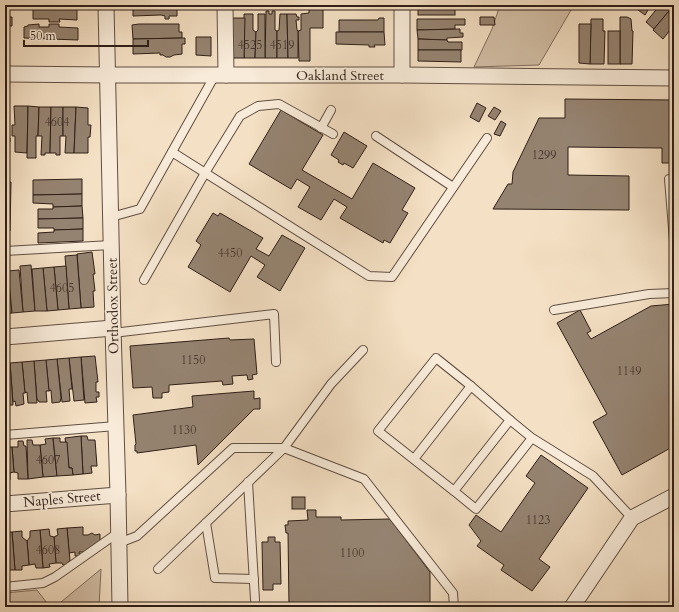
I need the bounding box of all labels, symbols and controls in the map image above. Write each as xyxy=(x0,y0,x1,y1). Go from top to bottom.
scale bar xyxy=(24,22,148,48)
text: 50 m xyxy=(30,28,57,44)
house number: 4525 xyxy=(238,37,262,53)
house number: 4519 xyxy=(270,37,294,53)
street label: Oakland Street xyxy=(296,66,385,85)
house number: 4604 xyxy=(45,114,69,130)
house number: 1299 xyxy=(532,147,556,163)
house number: 4450 xyxy=(218,245,242,261)
street label: Orthodox Street xyxy=(103,257,123,354)
house number: 4605 xyxy=(50,280,74,296)
house number: 1150 xyxy=(181,352,205,368)
house number: 1149 xyxy=(617,363,641,379)
house number: 1130 xyxy=(172,422,196,438)
house number: 4607 xyxy=(36,452,60,468)
street label: Naples Street xyxy=(23,486,102,512)
house number: 1123 xyxy=(526,512,550,528)
house number: 4608 xyxy=(36,542,60,558)
house number: 1100 xyxy=(340,545,364,561)

